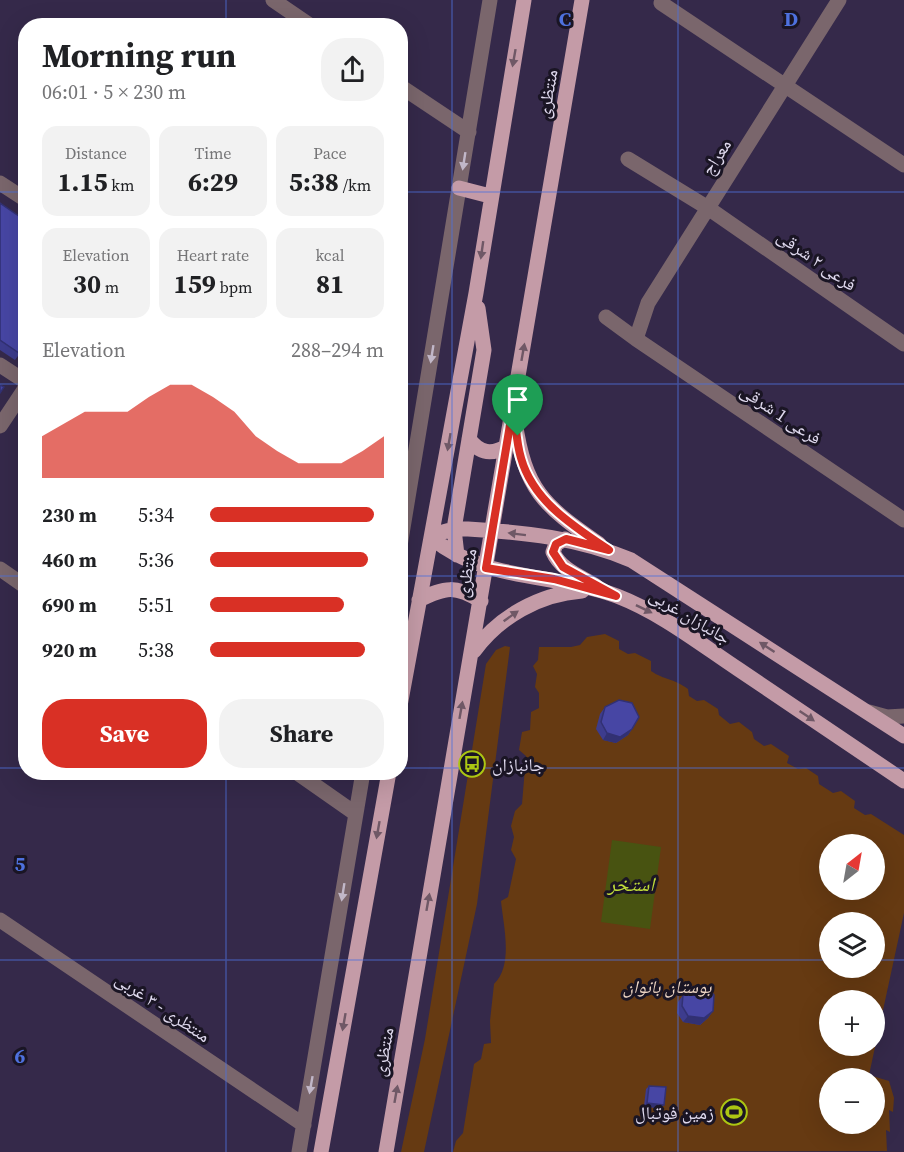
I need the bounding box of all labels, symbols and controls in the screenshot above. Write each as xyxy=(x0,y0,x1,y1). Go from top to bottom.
text: C xyxy=(559,5,571,33)
text: D xyxy=(784,5,798,33)
text: Morning run xyxy=(42,33,236,78)
button: share xyxy=(321,38,384,101)
one-way arrow xyxy=(509,48,518,67)
street label: منتظری xyxy=(530,67,564,121)
text: 06:01 · 5 × 230 m xyxy=(42,78,186,106)
street label: معراج xyxy=(695,134,737,180)
text: Distance xyxy=(65,142,127,164)
text: Time xyxy=(194,142,232,164)
text: Pace xyxy=(313,142,347,164)
one-way arrow xyxy=(459,152,468,171)
text: 1.15 xyxy=(58,164,108,200)
text: 6:29 xyxy=(188,164,238,200)
text: 5:38 xyxy=(289,164,339,200)
text: km xyxy=(108,174,134,196)
text: /km xyxy=(339,174,371,196)
street label: فرعی ۲ شرقی xyxy=(772,223,862,297)
one-way arrow xyxy=(477,241,487,260)
text: Elevation xyxy=(63,244,129,266)
text: Heart rate xyxy=(177,244,249,266)
text: kcal xyxy=(315,244,345,266)
text: 30 xyxy=(73,266,101,302)
text: 159 xyxy=(174,266,216,302)
text: 81 xyxy=(316,266,344,302)
text: m xyxy=(101,276,119,298)
text: bpm xyxy=(216,276,252,298)
text: Elevation xyxy=(42,336,126,364)
text: 288–294 m xyxy=(291,336,384,364)
one-way arrow xyxy=(518,342,527,361)
one-way arrow xyxy=(427,344,436,363)
pin xyxy=(492,374,543,436)
street label: فرعی 1 شرقی xyxy=(736,378,826,450)
icon: arrive xyxy=(501,383,534,416)
one-way arrow xyxy=(444,433,453,452)
text: 230 m xyxy=(42,501,97,529)
text: 5:34 xyxy=(138,501,174,529)
one-way arrow xyxy=(508,529,527,539)
text: 460 m xyxy=(42,546,97,574)
text: 5:36 xyxy=(138,546,174,574)
street label: منتظری xyxy=(449,546,483,600)
street label: جانبازان غربی xyxy=(645,582,735,650)
text: 690 m xyxy=(42,591,97,619)
text: 5:51 xyxy=(138,591,174,619)
one-way arrow xyxy=(635,605,652,614)
one-way arrow xyxy=(503,611,519,622)
text: 920 m xyxy=(42,636,97,664)
text: 5:38 xyxy=(138,636,174,664)
one-way arrow xyxy=(759,642,775,653)
button: Save xyxy=(42,699,207,768)
button: Share xyxy=(219,699,384,768)
one-way arrow xyxy=(457,700,466,719)
one-way arrow xyxy=(799,710,815,721)
bus stop icon: جانبازان xyxy=(457,749,487,779)
place label: جانبازان xyxy=(492,752,545,777)
one-way arrow xyxy=(374,821,383,840)
north arrow xyxy=(819,834,885,900)
map controls xyxy=(819,834,885,1134)
text: 5 xyxy=(15,850,26,878)
water label: استخر xyxy=(606,870,656,898)
one-way arrow xyxy=(338,883,347,902)
one-way arrow xyxy=(424,892,433,911)
button: layers xyxy=(819,912,885,978)
street label: منتظری - ۳ غربی xyxy=(111,966,215,1048)
park label: بوستان بانوان xyxy=(623,974,712,999)
button: + xyxy=(819,990,885,1056)
one-way arrow xyxy=(340,1013,349,1032)
street label: منتظری xyxy=(366,1025,400,1079)
text: 6 xyxy=(15,1042,26,1070)
button: − xyxy=(819,1068,885,1134)
one-way arrow xyxy=(306,1075,315,1094)
one-way arrow xyxy=(392,1085,401,1104)
sports icon: زمین فوتبال xyxy=(719,1097,749,1127)
place label: زمین فوتبال xyxy=(635,1100,714,1125)

